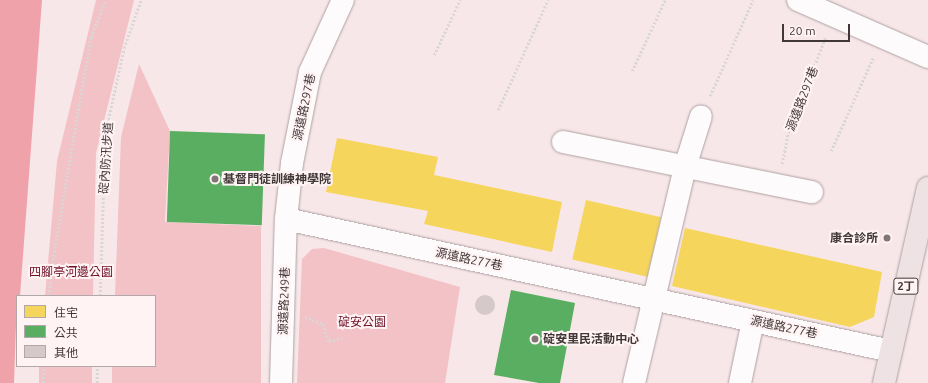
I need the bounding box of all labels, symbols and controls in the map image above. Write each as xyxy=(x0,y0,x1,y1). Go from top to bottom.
scale bar xyxy=(784,16,852,42)
text: 20 m xyxy=(789,24,816,37)
street label: 源遠路297巷 xyxy=(783,65,821,133)
street label: 源遠路297巷 xyxy=(290,72,318,142)
street label: 碇內防汛步道 xyxy=(96,122,116,194)
place label: 基督門徒訓練神學院 xyxy=(223,172,331,186)
marker: 基督門徒訓練神學院 xyxy=(210,174,220,184)
place label: 康合診所 xyxy=(830,231,878,245)
marker: 康合診所 xyxy=(881,232,893,244)
street label: 源遠路277巷 xyxy=(434,245,504,273)
park label: 四腳亭河邊公園 xyxy=(29,265,113,279)
street label: 源遠路249巷 xyxy=(276,267,292,335)
road number: 2丁 xyxy=(893,277,919,295)
legend xyxy=(16,295,156,367)
text: 住宅 xyxy=(54,306,78,319)
street label: 源遠路277巷 xyxy=(749,313,819,341)
park label: 碇安公園 xyxy=(338,315,386,329)
text: 公共 xyxy=(54,326,78,339)
place label: 碇安里民活動中心 xyxy=(543,332,639,346)
marker: 碇安里民活動中心 xyxy=(530,334,540,344)
text: 其他 xyxy=(54,346,78,359)

